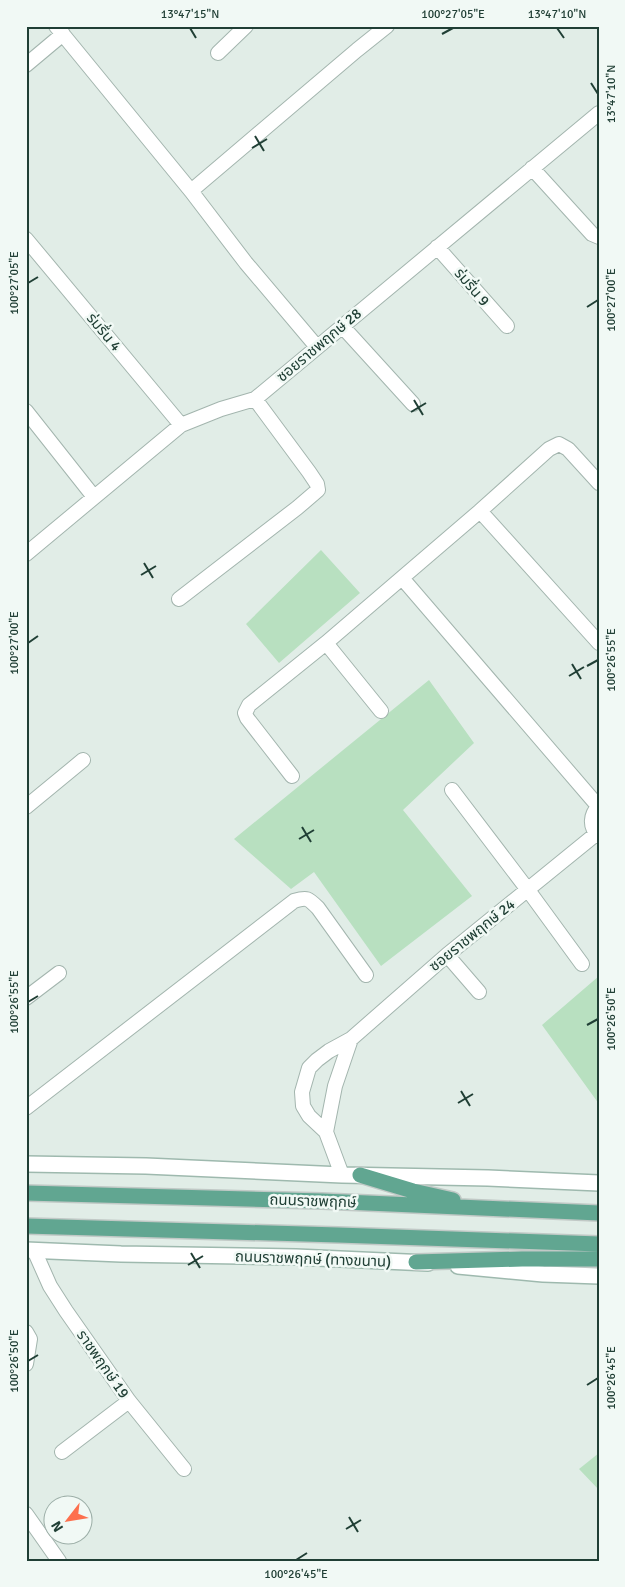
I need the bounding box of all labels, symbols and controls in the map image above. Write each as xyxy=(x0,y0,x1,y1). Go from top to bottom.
text: 13°47'15"N xyxy=(161,7,219,22)
text: 100°27'05"E xyxy=(421,7,485,22)
text: 13°47'10"N xyxy=(528,7,586,22)
text: 13°47'10"N xyxy=(604,65,619,123)
text: 100°27'05"E xyxy=(7,251,22,315)
street label: ร่มรื่น 9 xyxy=(451,263,495,310)
text: 100°27'00"E xyxy=(604,268,619,332)
street label: ซอยราชพฤกษ์ 28 xyxy=(273,304,365,386)
street label: ร่มรื่น 4 xyxy=(83,308,127,355)
text: 100°27'00"E xyxy=(7,611,22,675)
text: 100°26'55"E xyxy=(604,628,619,692)
street label: ซอยราชพฤกษ์ 24 xyxy=(426,895,518,975)
text: 100°26'55"E xyxy=(7,970,22,1034)
text: 100°26'50"E xyxy=(604,987,619,1051)
street label: ถนนราชพฤกษ์ xyxy=(269,1190,357,1212)
street label: ถนนราชพฤกษ์ (ทางขนาน) xyxy=(235,1247,391,1271)
street label: ราชพฤกษ์ 19 xyxy=(73,1326,133,1402)
text: 100°26'50"E xyxy=(7,1329,22,1393)
text: 100°26'45"E xyxy=(604,1346,619,1410)
north arrow xyxy=(42,1494,92,1544)
text: N xyxy=(47,1518,67,1535)
text: 100°26'45"E xyxy=(264,1567,328,1582)

